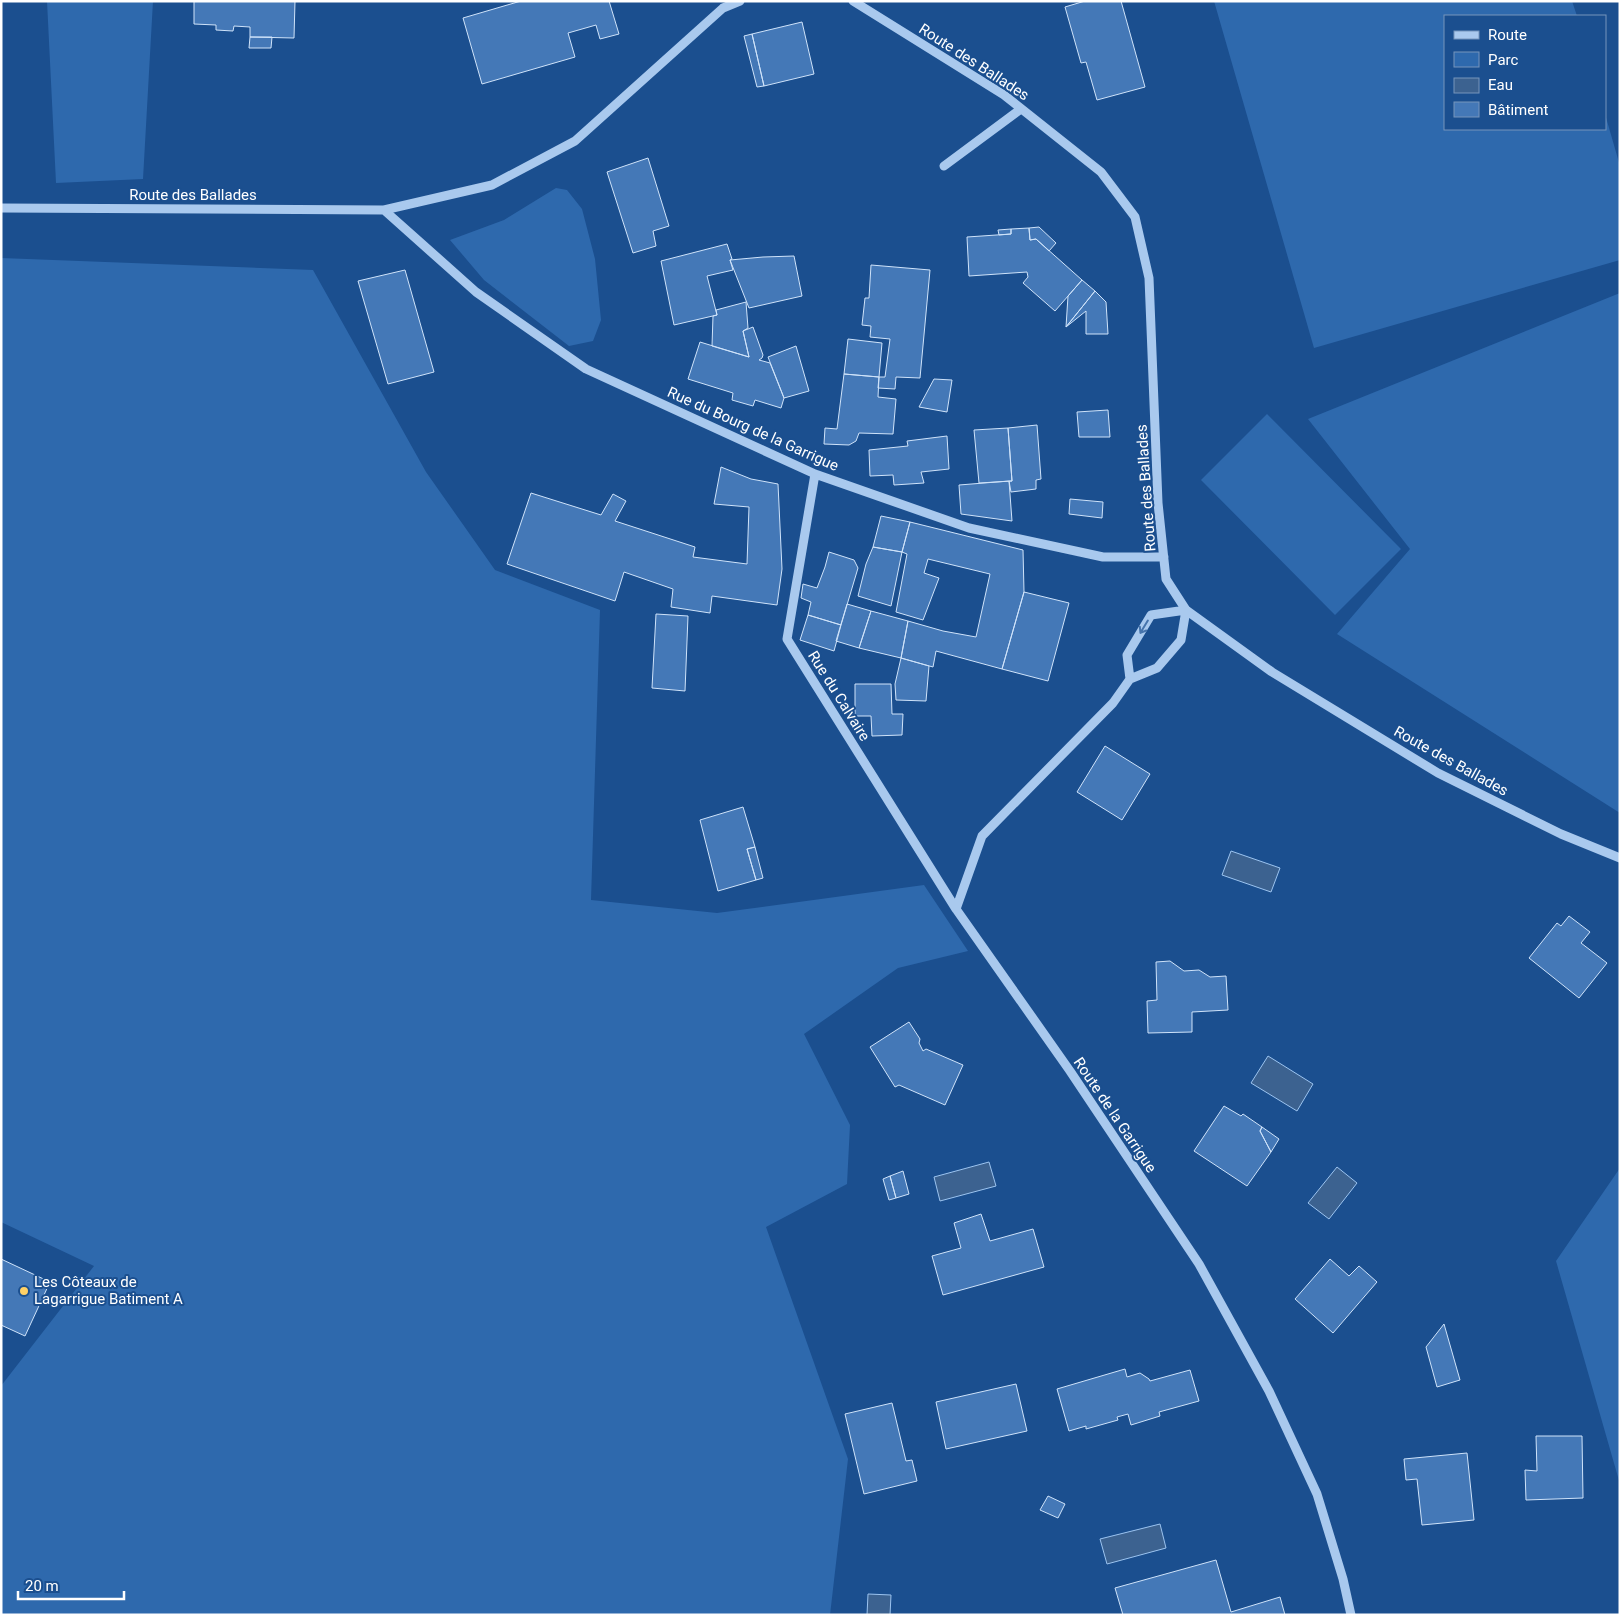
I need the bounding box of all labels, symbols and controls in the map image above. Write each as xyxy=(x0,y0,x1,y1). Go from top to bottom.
legend xyxy=(1444,15,1606,130)
street label: Route des Ballades xyxy=(916,20,1032,104)
text: Route xyxy=(1488,26,1527,44)
text: Parc xyxy=(1488,51,1518,69)
text: Eau xyxy=(1488,76,1513,94)
text: Bâtiment xyxy=(1488,101,1548,119)
street label: Route des Ballades xyxy=(129,186,257,204)
street label: Rue du Bourg de la Garrigue xyxy=(665,383,841,475)
street label: Route des Ballades xyxy=(1133,424,1159,552)
one-way arrow xyxy=(1139,619,1149,633)
street label: Rue du Calvaire xyxy=(804,648,874,745)
street label: Route des Ballades xyxy=(1391,722,1511,800)
street label: Route de la Garrigue xyxy=(1070,1054,1160,1176)
place label: Les Côteaux de Lagarrigue Batiment A xyxy=(34,1273,183,1308)
marker: Les Côteaux de Lagarrigue Batiment A xyxy=(18,1285,30,1297)
scale bar xyxy=(18,1568,124,1600)
text: 20 m xyxy=(25,1577,59,1595)

